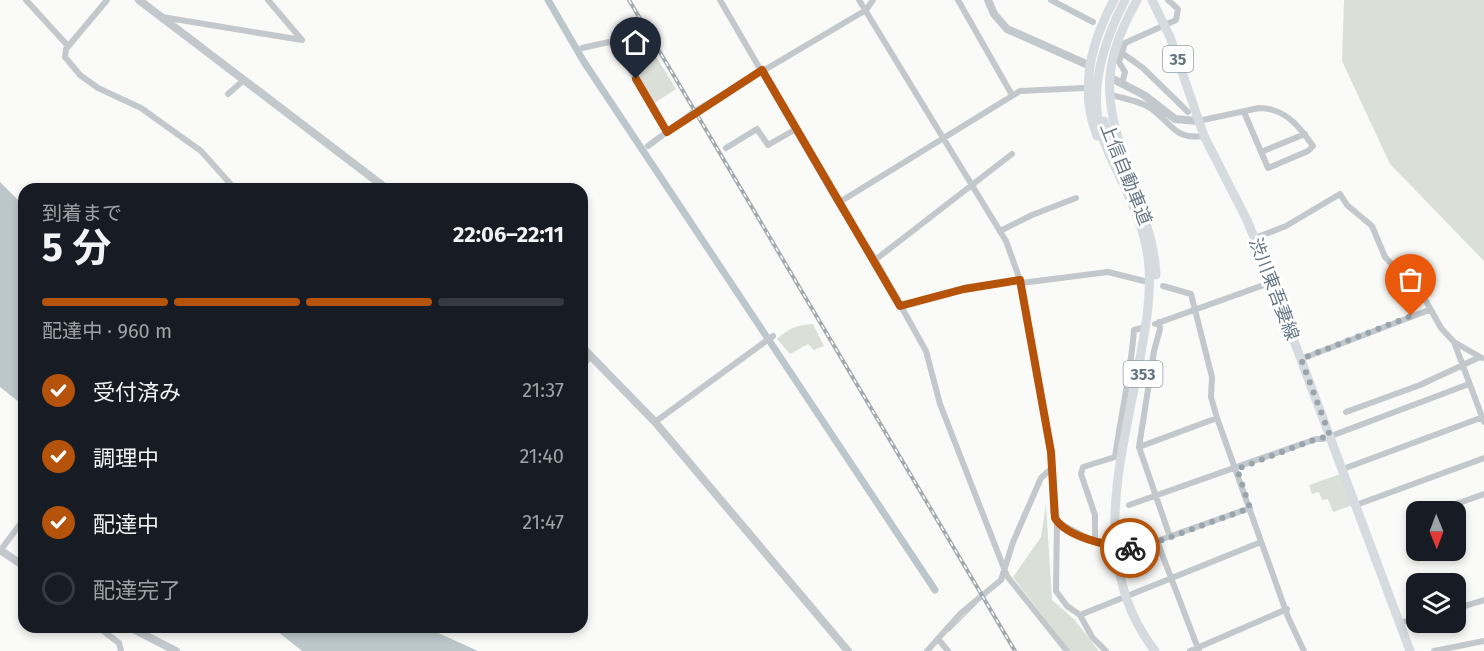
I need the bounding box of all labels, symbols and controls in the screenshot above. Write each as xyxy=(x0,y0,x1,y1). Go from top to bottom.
pin xyxy=(610,17,661,79)
icon: home xyxy=(619,26,652,59)
road number: 35 xyxy=(1163,46,1193,72)
street label: 上信自動車道 xyxy=(1096,120,1156,228)
text: 到着まで xyxy=(42,201,122,225)
text: 22:06–22:11 xyxy=(453,221,564,248)
text: 5 分 xyxy=(42,225,111,271)
street label: 渋川東吾妻線 xyxy=(1244,235,1304,343)
pin xyxy=(1385,254,1436,316)
icon: bag xyxy=(1394,263,1427,296)
text: 配達中 · 960 m xyxy=(42,319,172,343)
road number: 353 xyxy=(1124,361,1162,387)
icon: check xyxy=(42,374,75,407)
text: 21:37 xyxy=(522,378,564,402)
text: 受付済み xyxy=(93,379,181,406)
icon: check xyxy=(42,440,75,473)
text: 21:40 xyxy=(519,444,564,468)
text: 調理中 xyxy=(93,445,159,472)
north arrow xyxy=(1406,501,1466,561)
map controls xyxy=(1406,501,1466,633)
icon: check xyxy=(42,506,75,539)
text: 21:47 xyxy=(522,510,564,534)
text: 配達中 xyxy=(93,511,159,538)
courier xyxy=(1100,518,1160,578)
icon: bike xyxy=(1114,532,1147,565)
button: layers xyxy=(1406,573,1466,633)
text: 配達完了 xyxy=(93,577,181,604)

